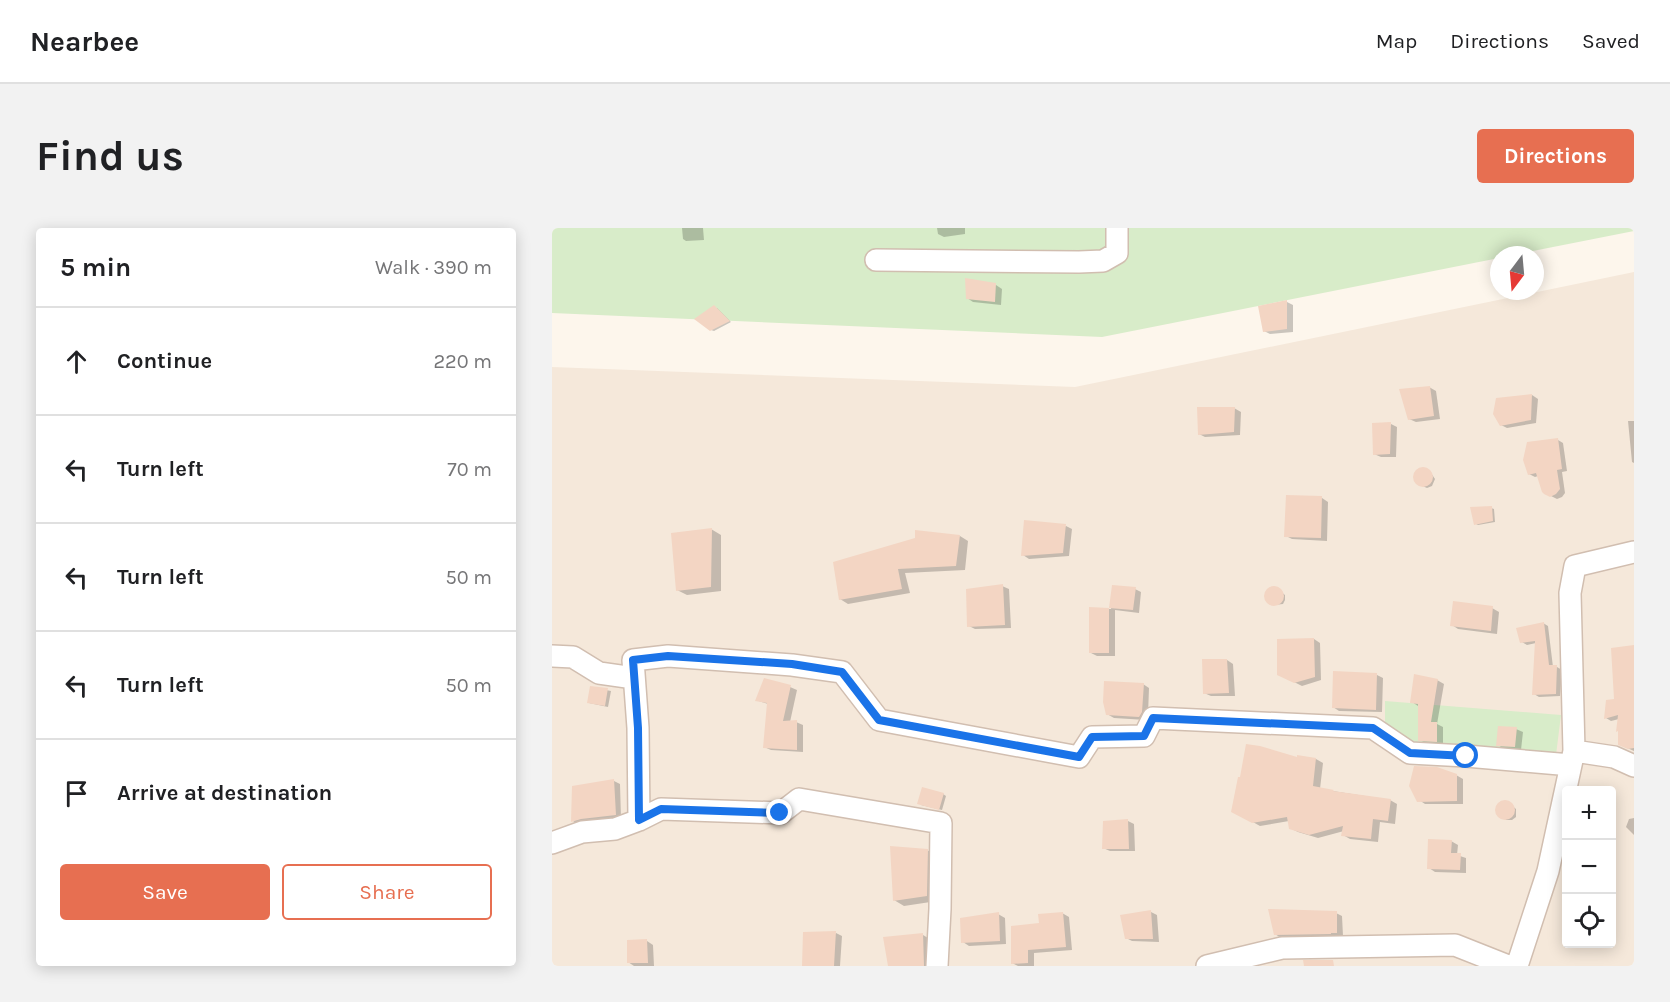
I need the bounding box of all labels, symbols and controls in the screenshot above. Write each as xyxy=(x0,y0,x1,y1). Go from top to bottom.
text: Nearbee xyxy=(30,25,139,58)
text: Map xyxy=(1376,29,1417,53)
text: Directions xyxy=(1450,29,1549,53)
text: Saved xyxy=(1582,29,1640,53)
button: Directions xyxy=(1477,129,1634,183)
text: Find us xyxy=(36,131,184,181)
north arrow xyxy=(1490,246,1544,300)
text: 5 min xyxy=(60,252,131,283)
text: Walk · 390 m xyxy=(375,256,492,279)
icon: ahead xyxy=(60,345,93,378)
text: Continue xyxy=(117,348,212,374)
text: 220 m xyxy=(433,350,492,373)
icon: left xyxy=(60,453,93,486)
text: Turn left xyxy=(117,456,204,482)
text: 70 m xyxy=(447,458,492,481)
icon: left xyxy=(60,561,93,594)
text: Turn left xyxy=(117,564,204,590)
text: 50 m xyxy=(445,566,492,589)
icon: left xyxy=(60,669,93,702)
text: Turn left xyxy=(117,672,204,698)
text: 50 m xyxy=(445,674,492,697)
route start xyxy=(1452,742,1478,768)
icon: arrive xyxy=(60,777,93,810)
text: Arrive at destination xyxy=(117,780,332,806)
map controls xyxy=(1562,786,1616,948)
button: + xyxy=(1562,786,1616,840)
route end xyxy=(766,799,792,825)
button: − xyxy=(1562,840,1616,894)
button: Save xyxy=(60,864,270,920)
button: Share xyxy=(282,864,492,920)
button: locate xyxy=(1562,894,1616,948)

